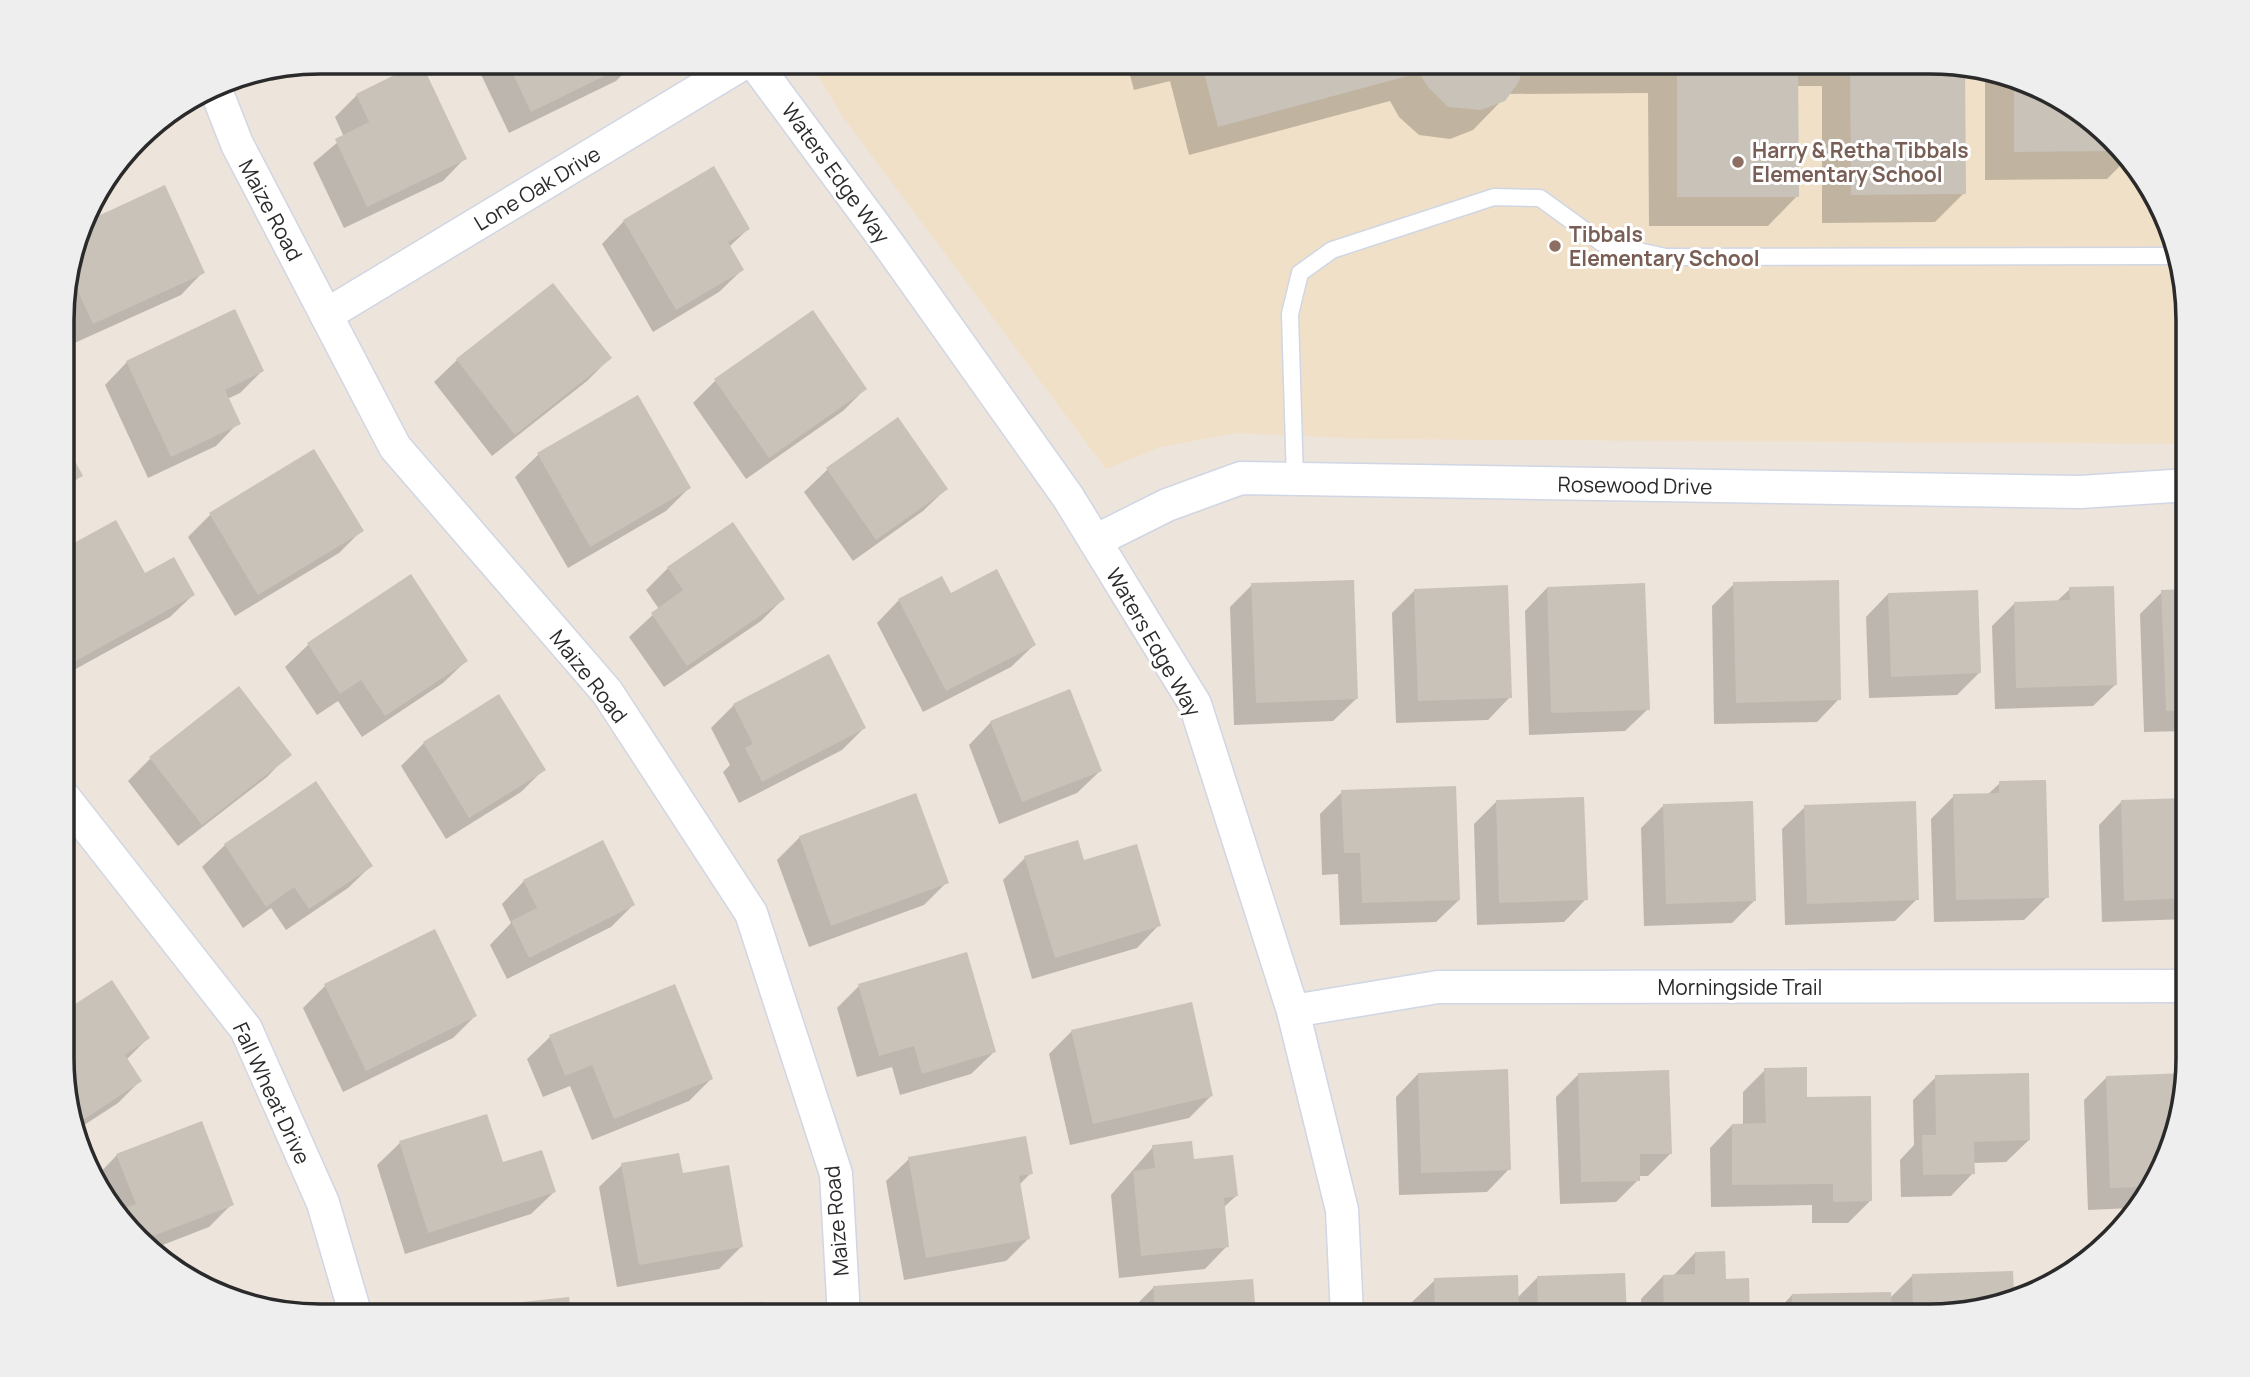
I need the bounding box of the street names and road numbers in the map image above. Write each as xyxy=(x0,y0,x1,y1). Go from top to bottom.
street label: Waters Edge Way xyxy=(776,97,896,249)
street label: Lone Oak Drive xyxy=(469,139,605,237)
street label: Maize Road xyxy=(233,155,309,265)
street label: Rosewood Drive xyxy=(1557,470,1713,500)
street label: Waters Edge Way xyxy=(1100,563,1208,721)
street label: Maize Road xyxy=(544,624,634,728)
street label: Morningside Trail xyxy=(1658,973,1822,1001)
street label: Fall Wheat Drive xyxy=(227,1018,317,1168)
street label: Maize Road xyxy=(817,1165,855,1277)

